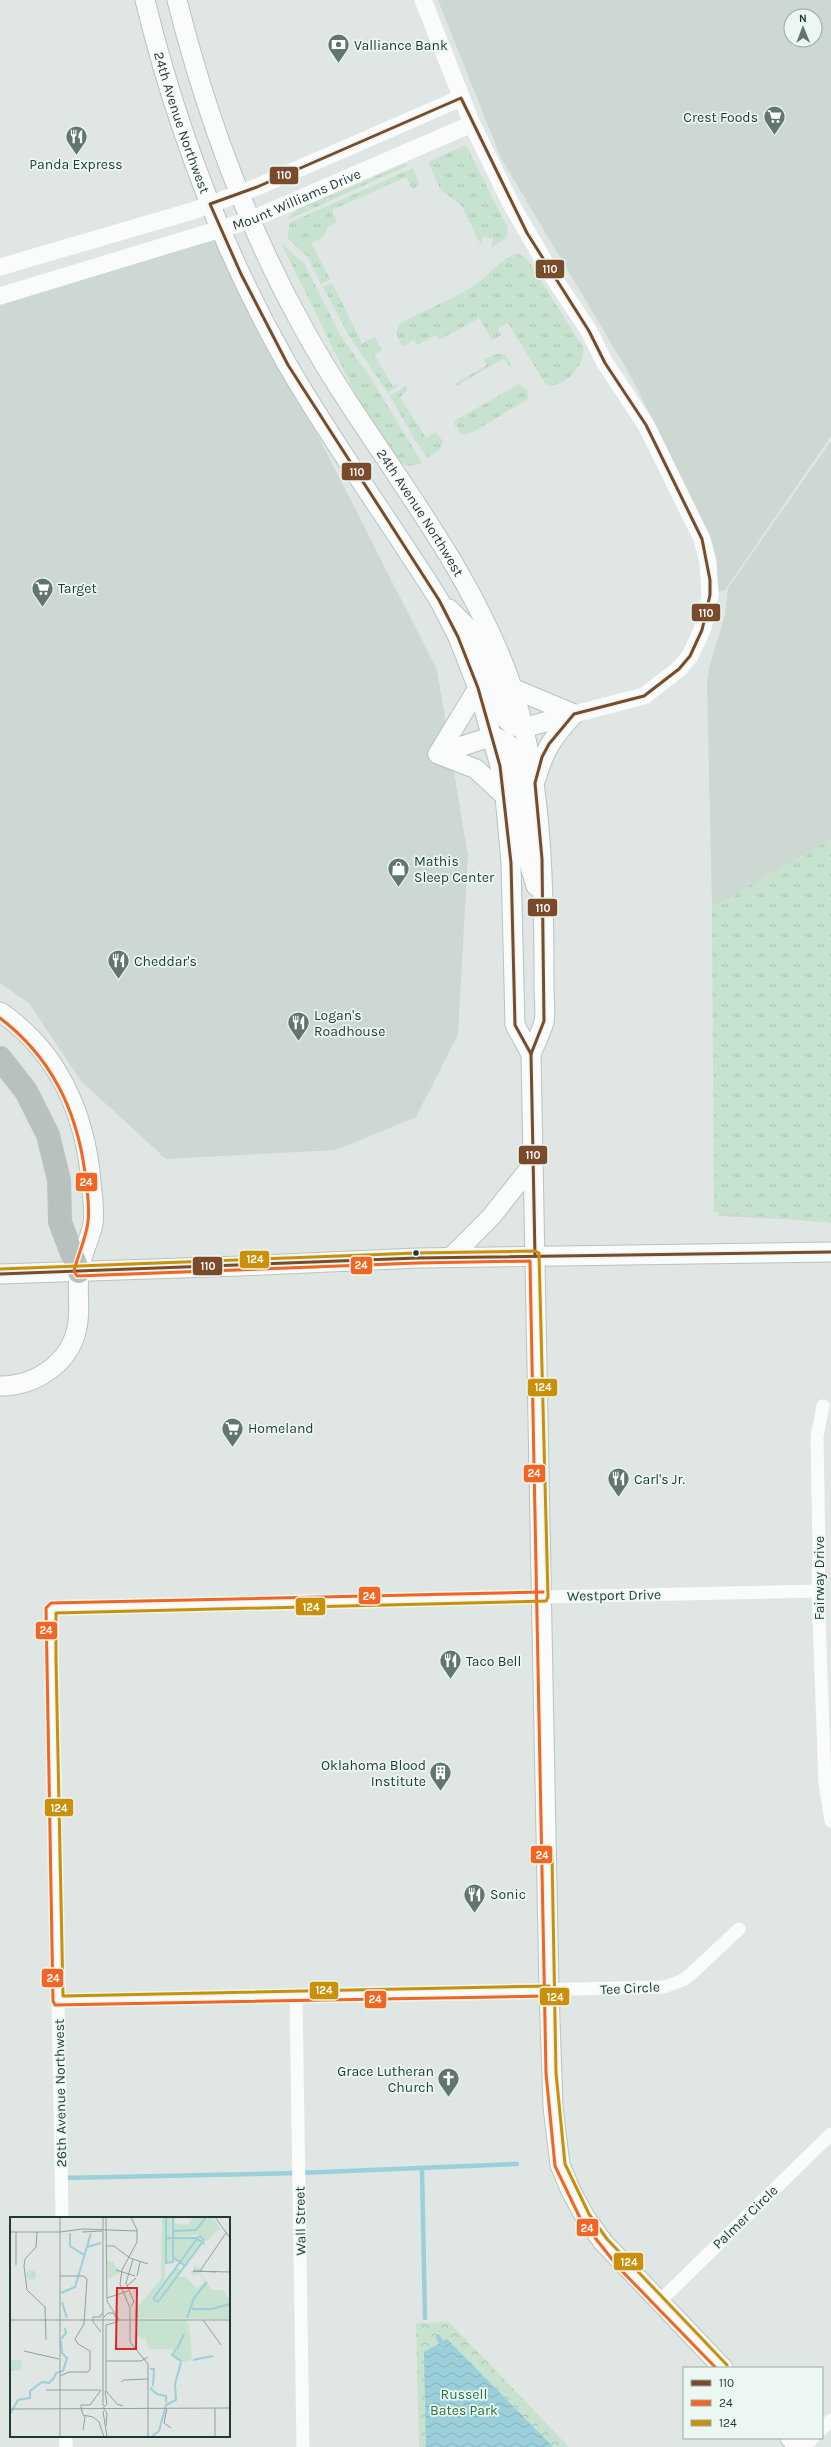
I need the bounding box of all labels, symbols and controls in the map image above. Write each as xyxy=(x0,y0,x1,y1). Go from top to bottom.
north arrow xyxy=(783,8,823,48)
text: N xyxy=(799,12,807,25)
bank icon: Valliance Bank xyxy=(325,32,351,65)
place label: Valliance Bank xyxy=(354,37,448,54)
street label: 24th Avenue Northwest xyxy=(150,50,213,196)
supermarket icon: Crest Foods xyxy=(761,104,787,137)
place label: Crest Foods xyxy=(683,109,758,126)
restaurant icon: Panda Express xyxy=(63,123,89,156)
place label: Panda Express xyxy=(29,156,123,173)
street label: Mount Williams Drive xyxy=(230,165,363,234)
line badge: 110 xyxy=(269,166,299,185)
text: 110 xyxy=(277,169,291,182)
line badge: 110 xyxy=(535,259,565,279)
text: 110 xyxy=(543,263,557,276)
street label: 24th Avenue Northwest xyxy=(373,446,467,580)
line badge: 110 xyxy=(341,462,372,481)
text: 110 xyxy=(350,466,364,479)
supermarket icon: Target xyxy=(29,575,55,608)
place label: Target xyxy=(58,580,97,597)
line badge: 110 xyxy=(691,603,721,622)
text: 110 xyxy=(699,607,713,620)
place label: Mathis Sleep Center xyxy=(414,853,495,886)
shop icon: Mathis Sleep Center xyxy=(386,856,412,889)
line badge: 110 xyxy=(527,898,558,917)
text: 110 xyxy=(536,902,550,915)
restaurant icon: Cheddar's xyxy=(106,948,132,981)
place label: Cheddar's xyxy=(134,953,197,970)
place label: Logan's Roadhouse xyxy=(314,1007,385,1040)
restaurant icon: Logan's Roadhouse xyxy=(285,1010,311,1043)
line badge: 110 xyxy=(518,1145,548,1165)
text: 110 xyxy=(526,1149,540,1162)
line badge: 24 xyxy=(75,1172,98,1192)
text: 24 xyxy=(79,1176,93,1189)
unlabelled marker xyxy=(411,1248,421,1258)
line badge: 124 xyxy=(239,1250,270,1269)
text: 124 xyxy=(246,1253,264,1266)
line badge: 110 xyxy=(192,1256,223,1276)
line badge: 24 xyxy=(350,1256,373,1275)
text: 24 xyxy=(354,1259,368,1272)
text: 110 xyxy=(201,1260,215,1273)
line badge: 124 xyxy=(527,1378,558,1397)
text: 124 xyxy=(534,1381,552,1394)
supermarket icon: Homeland xyxy=(220,1415,246,1448)
place label: Homeland xyxy=(248,1420,314,1437)
line badge: 24 xyxy=(523,1464,546,1483)
restaurant icon: Carl's Jr. xyxy=(605,1466,631,1499)
text: 24 xyxy=(527,1467,541,1480)
place label: Carl's Jr. xyxy=(634,1471,686,1488)
street label: Fairway Drive xyxy=(811,1536,828,1620)
line badge: 24 xyxy=(358,1586,381,1605)
street label: Westport Drive xyxy=(567,1586,661,1605)
text: 24 xyxy=(362,1590,376,1603)
line badge: 124 xyxy=(295,1597,326,1616)
text: 124 xyxy=(302,1601,320,1614)
line badge: 24 xyxy=(35,1621,58,1640)
text: 24 xyxy=(39,1624,53,1637)
restaurant icon: Taco Bell xyxy=(438,1648,464,1681)
place label: Taco Bell xyxy=(466,1653,521,1670)
place label: Oklahoma Blood Institute xyxy=(321,1757,426,1790)
building icon: Oklahoma Blood Institute xyxy=(428,1760,454,1793)
line badge: 124 xyxy=(44,1798,74,1817)
text: 124 xyxy=(50,1802,68,1815)
line badge: 24 xyxy=(530,1845,553,1864)
text: 24 xyxy=(535,1849,549,1862)
restaurant icon: Sonic xyxy=(462,1881,488,1914)
place label: Sonic xyxy=(490,1886,526,1903)
line badge: 24 xyxy=(41,1968,64,1988)
text: 24 xyxy=(46,1972,60,1985)
street label: Tee Circle xyxy=(600,1978,660,1999)
line badge: 124 xyxy=(309,1981,339,2000)
text: 124 xyxy=(315,1984,333,1997)
line badge: 124 xyxy=(539,1987,570,2006)
line badge: 24 xyxy=(364,1990,387,2009)
text: 124 xyxy=(546,1991,564,2004)
text: 24 xyxy=(368,1993,382,2006)
street label: 26th Avenue Northwest xyxy=(51,2019,70,2167)
place label: Grace Lutheran Church xyxy=(337,2063,434,2096)
church icon: Grace Lutheran Church xyxy=(436,2066,462,2099)
street label: Palmer Circle xyxy=(709,2182,782,2253)
street label: Wall Street xyxy=(291,2186,310,2256)
inset map xyxy=(10,2217,230,2437)
line badge: 24 xyxy=(576,2218,599,2237)
text: 24 xyxy=(580,2222,594,2235)
line badge: 124 xyxy=(613,2252,644,2271)
text: 124 xyxy=(620,2256,638,2269)
legend xyxy=(683,2367,823,2439)
text: 110 xyxy=(719,2376,734,2390)
park label: Russell Bates Park xyxy=(430,2386,498,2419)
text: 24 xyxy=(719,2396,733,2410)
text: 124 xyxy=(719,2416,737,2430)

